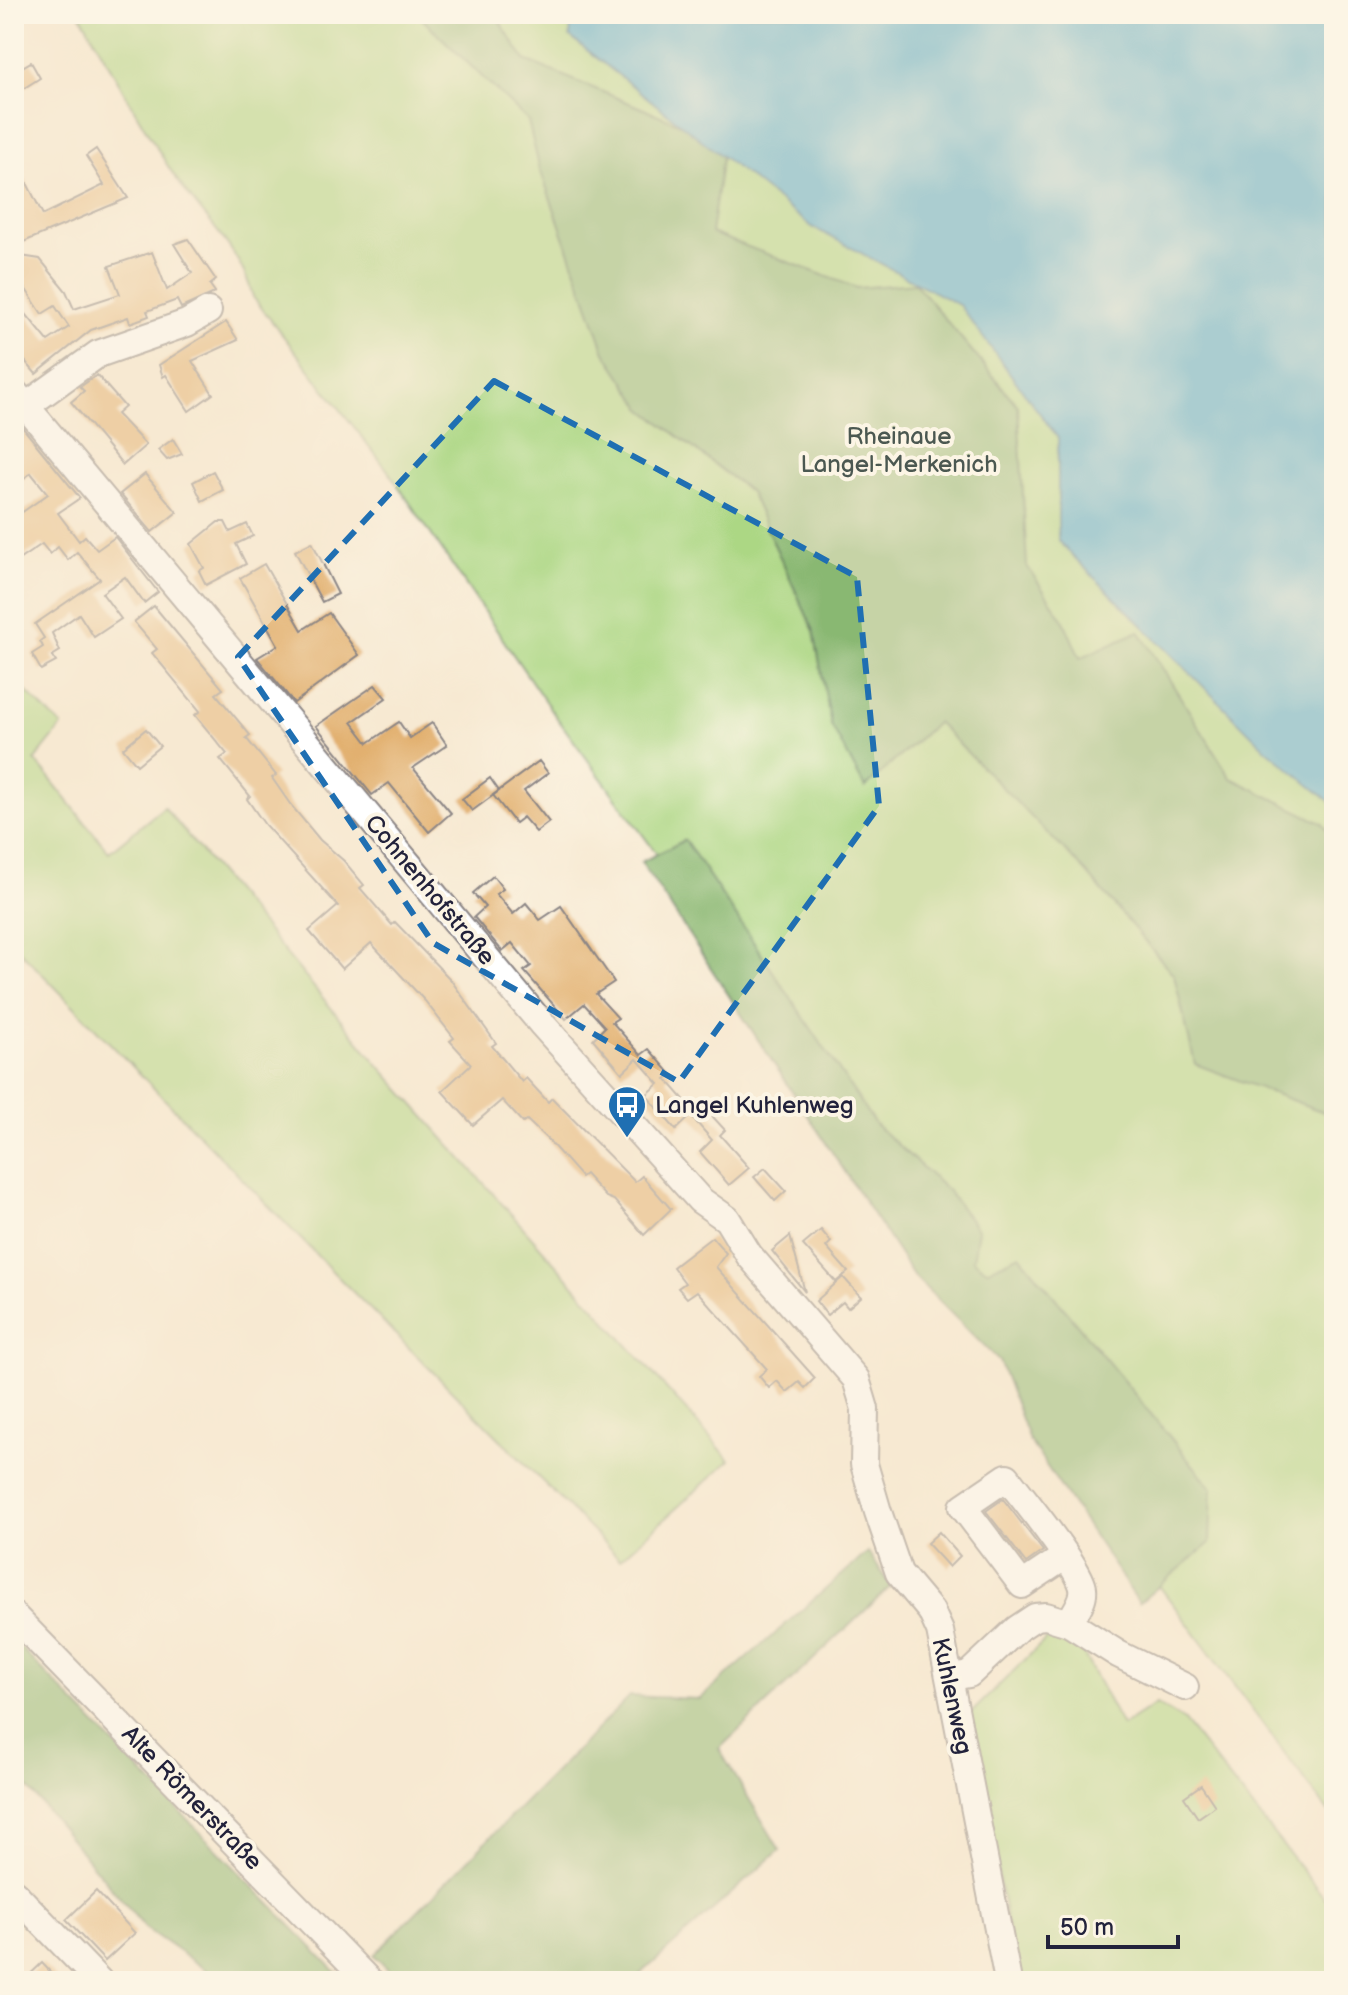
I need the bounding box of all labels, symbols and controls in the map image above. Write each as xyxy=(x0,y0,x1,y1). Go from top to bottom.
park label: Rheinaue Langel-Merkenich xyxy=(801,422,997,479)
street label: Cohnenhofstraße xyxy=(359,809,501,971)
bus stop icon: Langel Kuhlenweg xyxy=(606,1084,648,1139)
place label: Langel Kuhlenweg xyxy=(655,1091,854,1120)
street label: Kuhlenweg xyxy=(926,1635,978,1757)
street label: Alte Römerstraße xyxy=(116,1720,268,1876)
scale bar xyxy=(1048,1899,1178,1949)
text: 50 m xyxy=(1060,1913,1114,1942)

